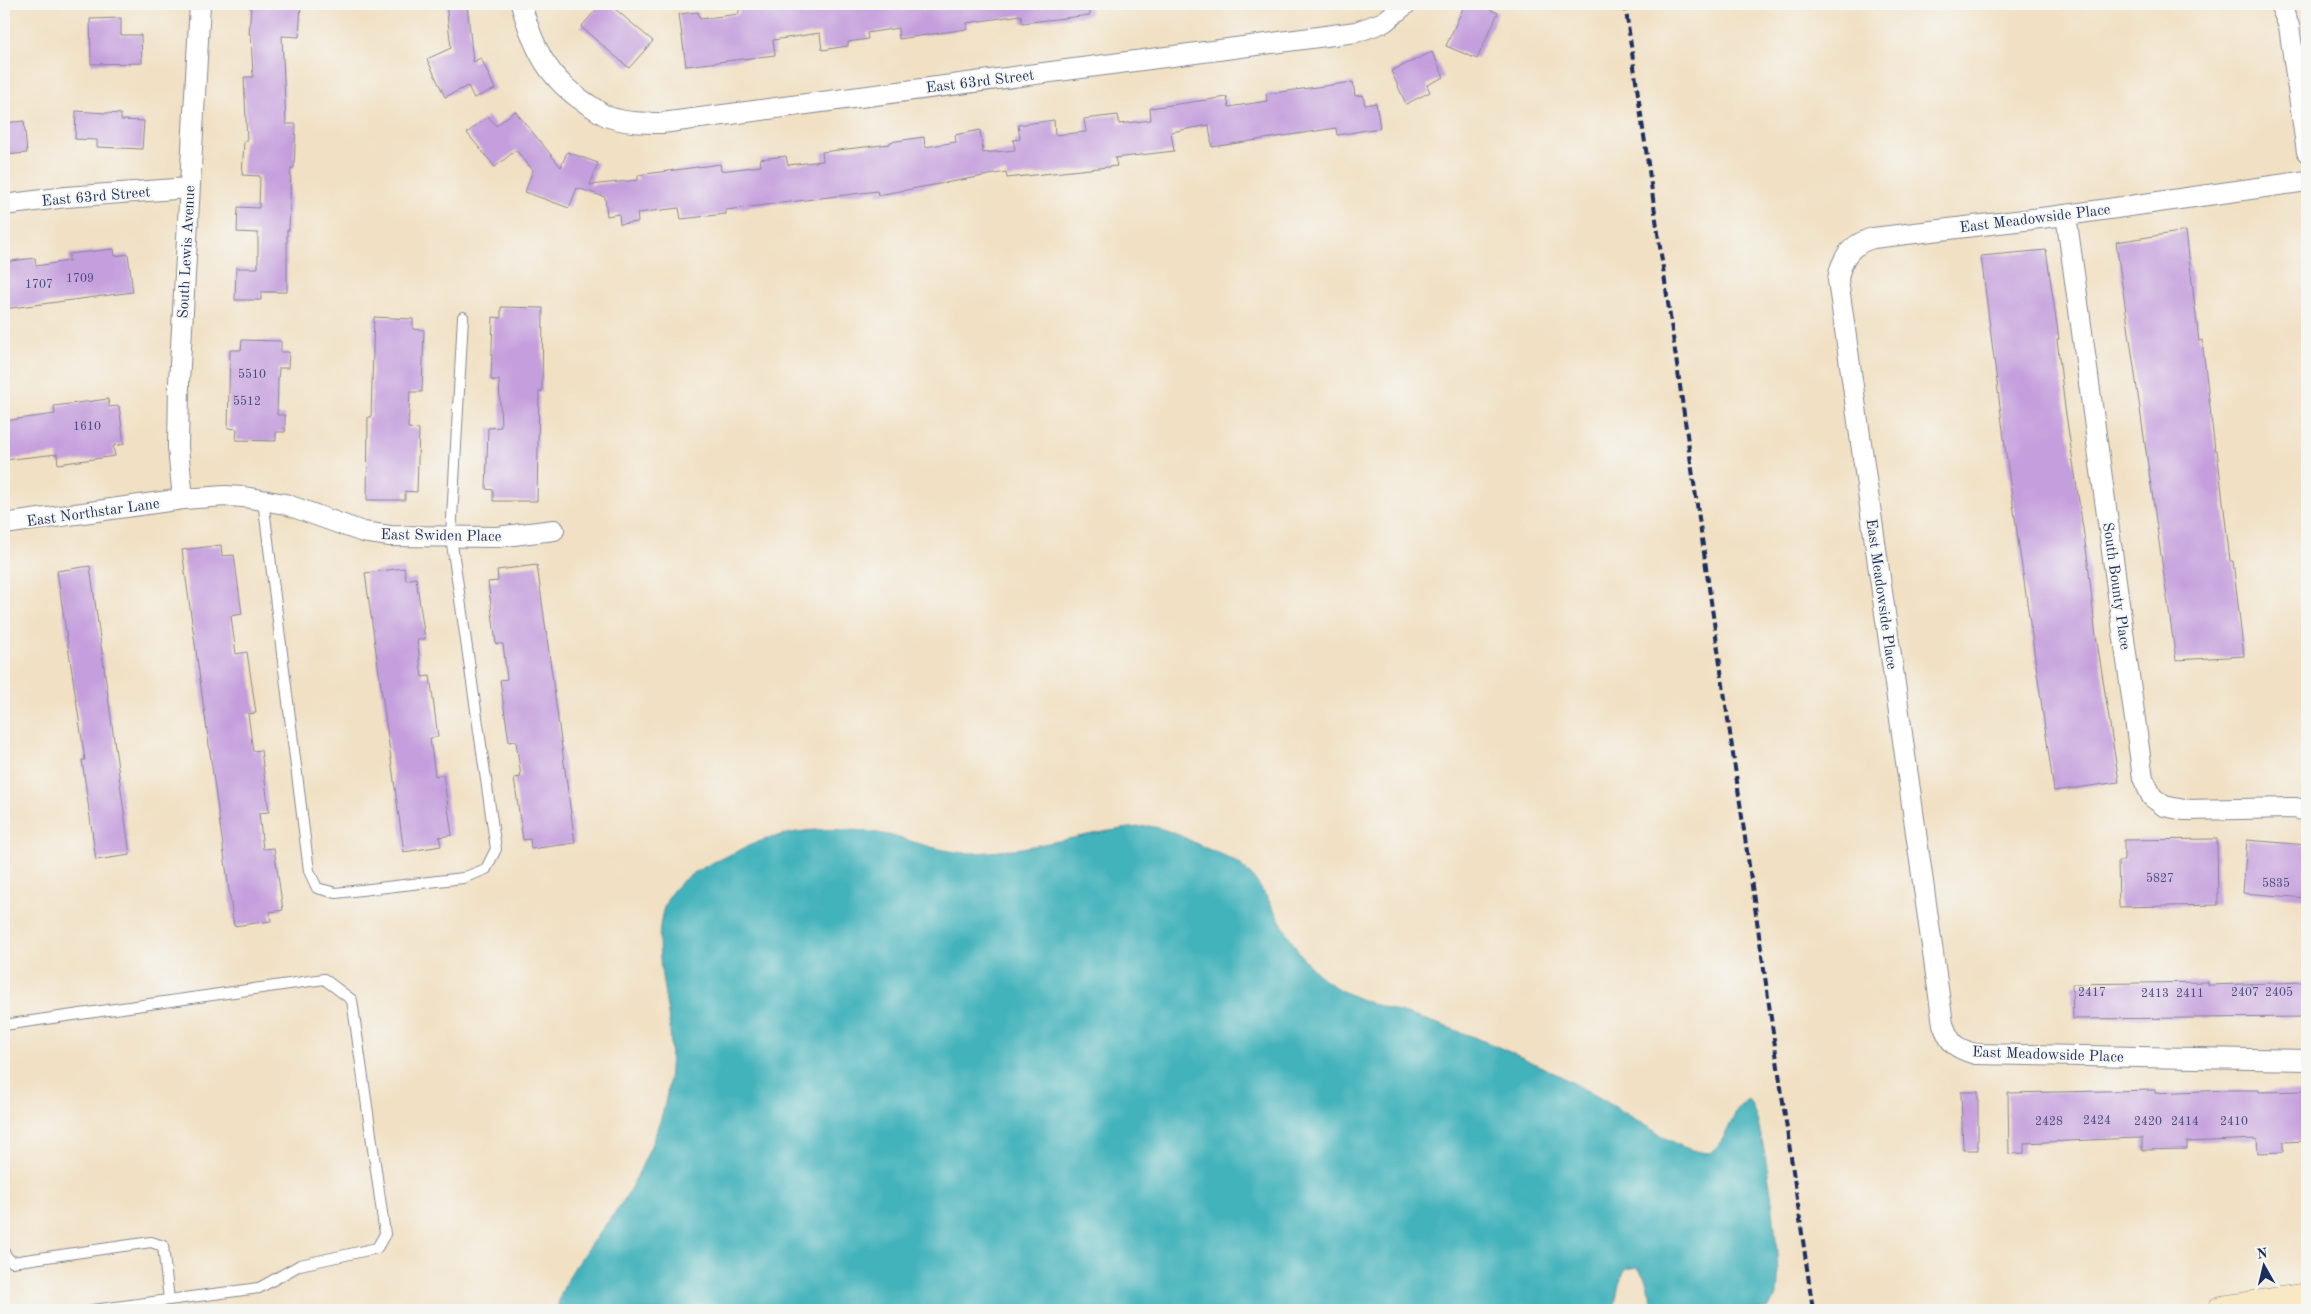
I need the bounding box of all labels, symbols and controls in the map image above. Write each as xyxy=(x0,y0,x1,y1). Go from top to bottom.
street label: East 63rd Street xyxy=(925,68,1035,97)
street label: East 63rd Street xyxy=(41,185,151,210)
street label: South Lewis Avenue xyxy=(177,185,198,319)
street label: East Meadowside Place xyxy=(1959,203,2112,236)
house number: 1709 xyxy=(66,273,94,285)
house number: 1707 xyxy=(25,279,53,291)
house number: 5510 xyxy=(238,368,266,381)
house number: 5512 xyxy=(233,395,261,408)
house number: 1610 xyxy=(73,421,101,433)
street label: East Northstar Lane xyxy=(26,497,161,530)
street label: East Meadowside Place xyxy=(1863,518,1899,671)
street label: South Bounty Place xyxy=(2099,521,2132,651)
street label: East Swiden Place xyxy=(380,528,502,545)
house number: 5827 xyxy=(2146,872,2174,885)
house number: 5835 xyxy=(2262,877,2290,890)
house number: 2405 xyxy=(2265,986,2293,999)
house number: 2417 xyxy=(2078,987,2106,999)
house number: 2407 xyxy=(2231,987,2259,999)
house number: 2413 xyxy=(2141,988,2169,1000)
house number: 2411 xyxy=(2176,988,2204,1000)
street label: East Meadowside Place xyxy=(1972,1045,2124,1066)
house number: 2424 xyxy=(2083,1115,2111,1127)
house number: 2428 xyxy=(2035,1116,2063,1128)
house number: 2420 xyxy=(2134,1116,2162,1128)
house number: 2414 xyxy=(2171,1116,2199,1128)
house number: 2410 xyxy=(2220,1116,2248,1128)
north arrow xyxy=(2238,1242,2288,1292)
text: N xyxy=(2256,1246,2269,1262)

